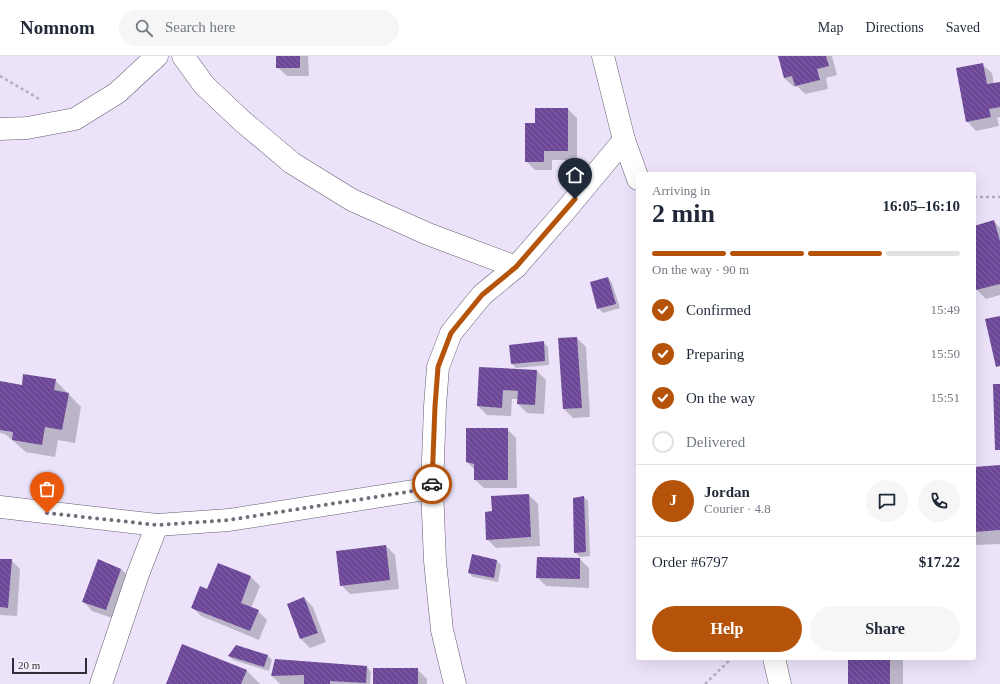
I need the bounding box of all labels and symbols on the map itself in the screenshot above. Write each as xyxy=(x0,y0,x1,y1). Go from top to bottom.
pin xyxy=(558,158,592,199)
courier xyxy=(412,464,452,504)
pin xyxy=(30,472,64,513)
scale bar xyxy=(12,656,87,675)

